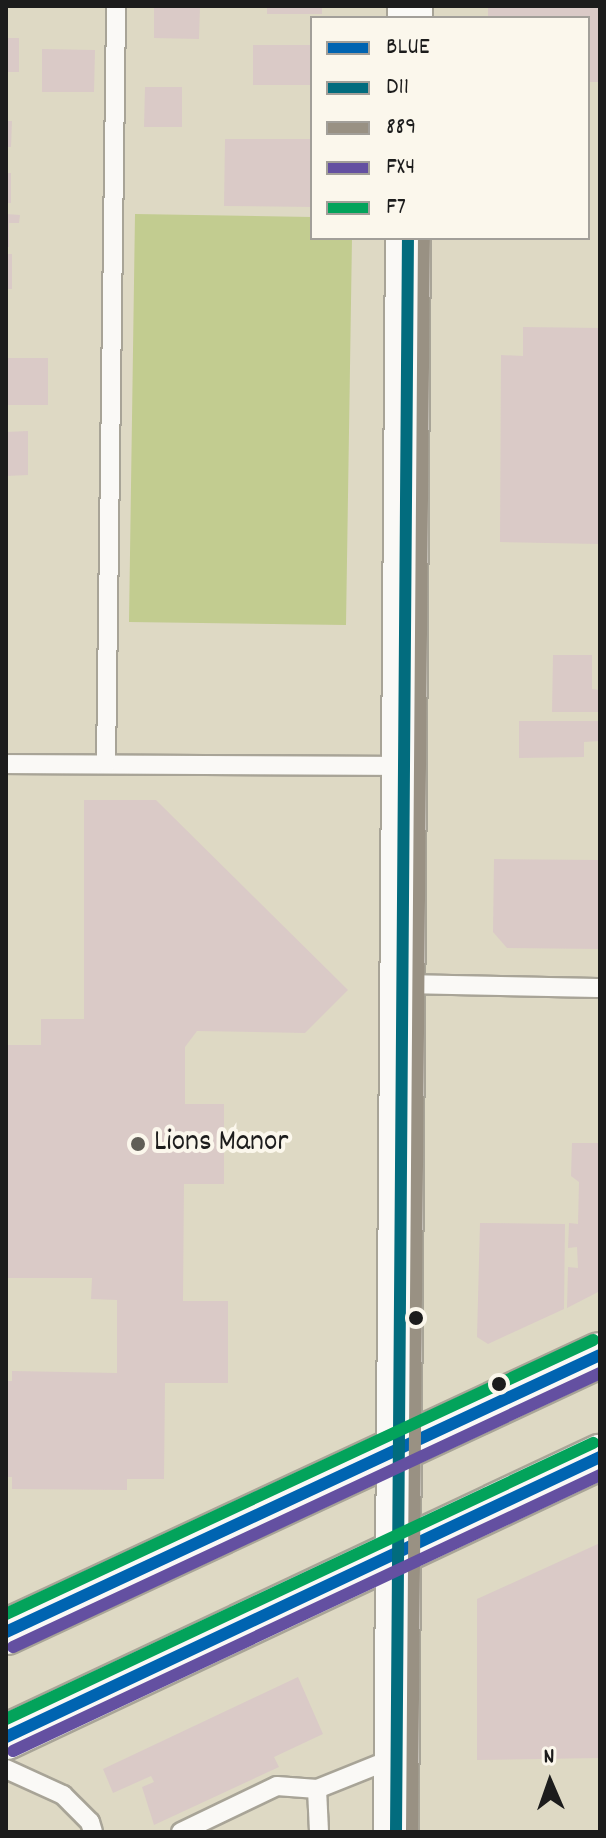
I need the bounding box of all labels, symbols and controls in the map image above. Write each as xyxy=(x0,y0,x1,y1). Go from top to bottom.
legend xyxy=(310,16,590,240)
text: BLUE xyxy=(386,31,430,65)
text: D11 xyxy=(386,71,409,105)
text: 889 xyxy=(386,111,416,145)
text: FX4 xyxy=(386,151,415,185)
text: F7 xyxy=(386,191,406,225)
place label: Lions Manor xyxy=(154,1126,288,1162)
marker: Lions Manor xyxy=(129,1135,147,1153)
unlabelled marker xyxy=(408,1310,424,1326)
unlabelled marker xyxy=(491,1376,507,1392)
north arrow xyxy=(510,1742,590,1822)
text: N xyxy=(543,1742,555,1773)

